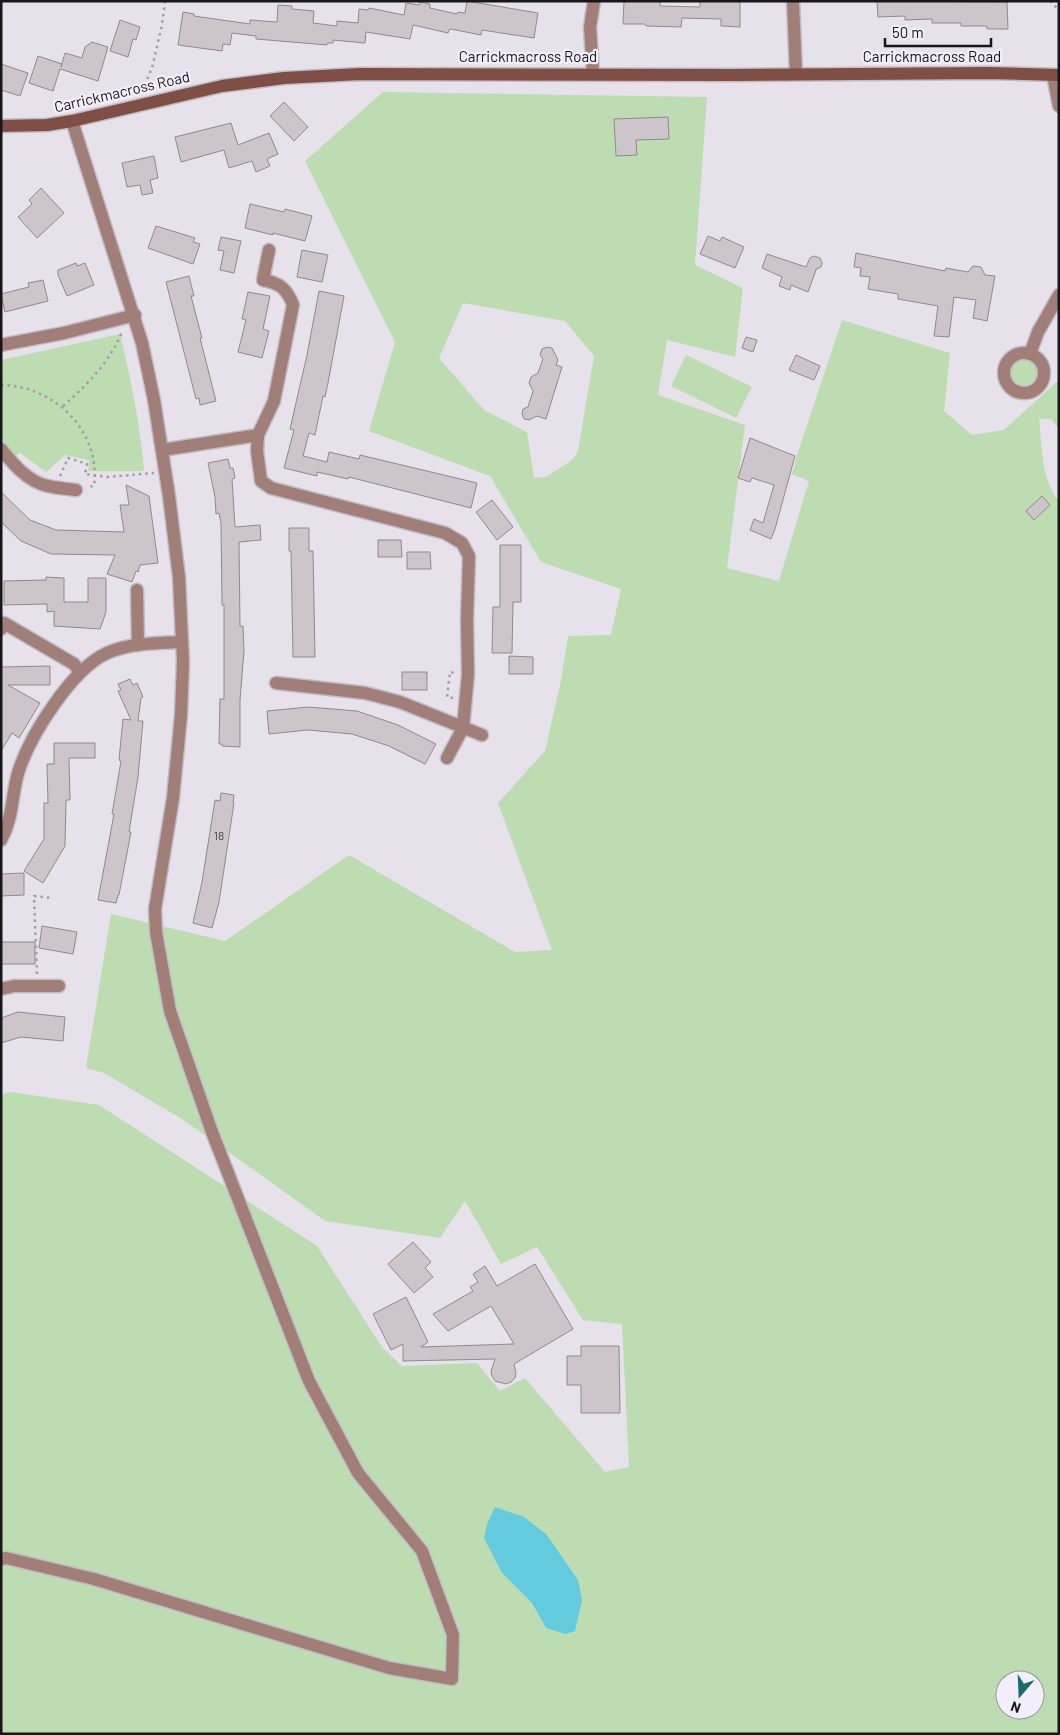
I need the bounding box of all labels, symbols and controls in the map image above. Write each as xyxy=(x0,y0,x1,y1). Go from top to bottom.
scale bar xyxy=(885,15,991,47)
text: 50 m xyxy=(892,23,924,41)
street label: Carrickmacross Road xyxy=(459,47,597,65)
street label: Carrickmacross Road xyxy=(863,47,1001,65)
street label: Carrickmacross Road xyxy=(52,67,191,115)
house number: 18 xyxy=(214,828,224,842)
north arrow xyxy=(995,1670,1045,1720)
text: N xyxy=(1008,1698,1023,1717)

